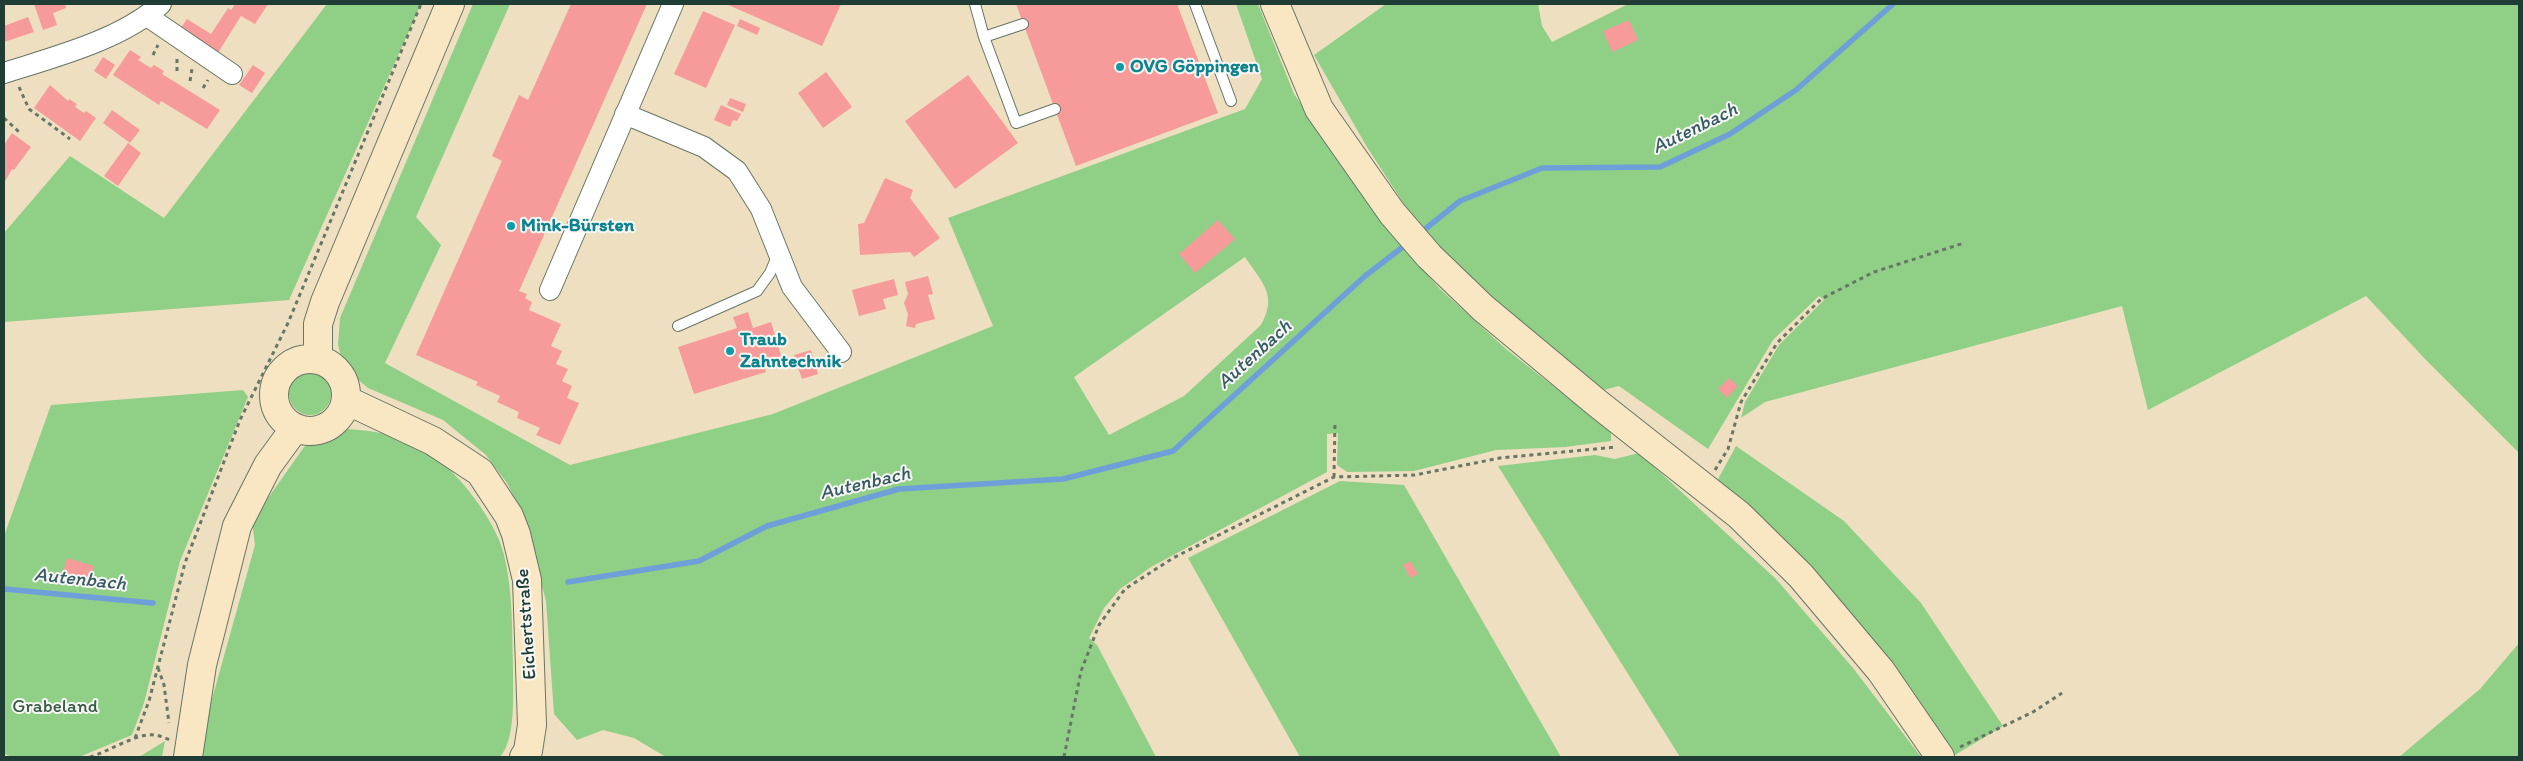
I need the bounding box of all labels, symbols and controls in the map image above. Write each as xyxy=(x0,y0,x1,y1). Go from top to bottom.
place label: OVG Göppingen xyxy=(1130,56,1259,78)
marker: OVG Göppingen xyxy=(1114,61,1126,73)
water label: Autenbach xyxy=(1648,98,1742,160)
place label: Mink-Bürsten xyxy=(521,215,634,237)
marker: Mink-Bürsten xyxy=(505,220,517,232)
water label: Autenbach xyxy=(1213,315,1297,395)
place label: Traub Zahntechnik xyxy=(740,329,841,373)
marker: Traub Zahntechnik xyxy=(724,345,736,357)
water label: Autenbach xyxy=(818,462,912,506)
water label: Autenbach xyxy=(33,563,127,597)
street label: Eichertstraße xyxy=(512,568,542,680)
park label: Grabeland xyxy=(12,696,98,718)

